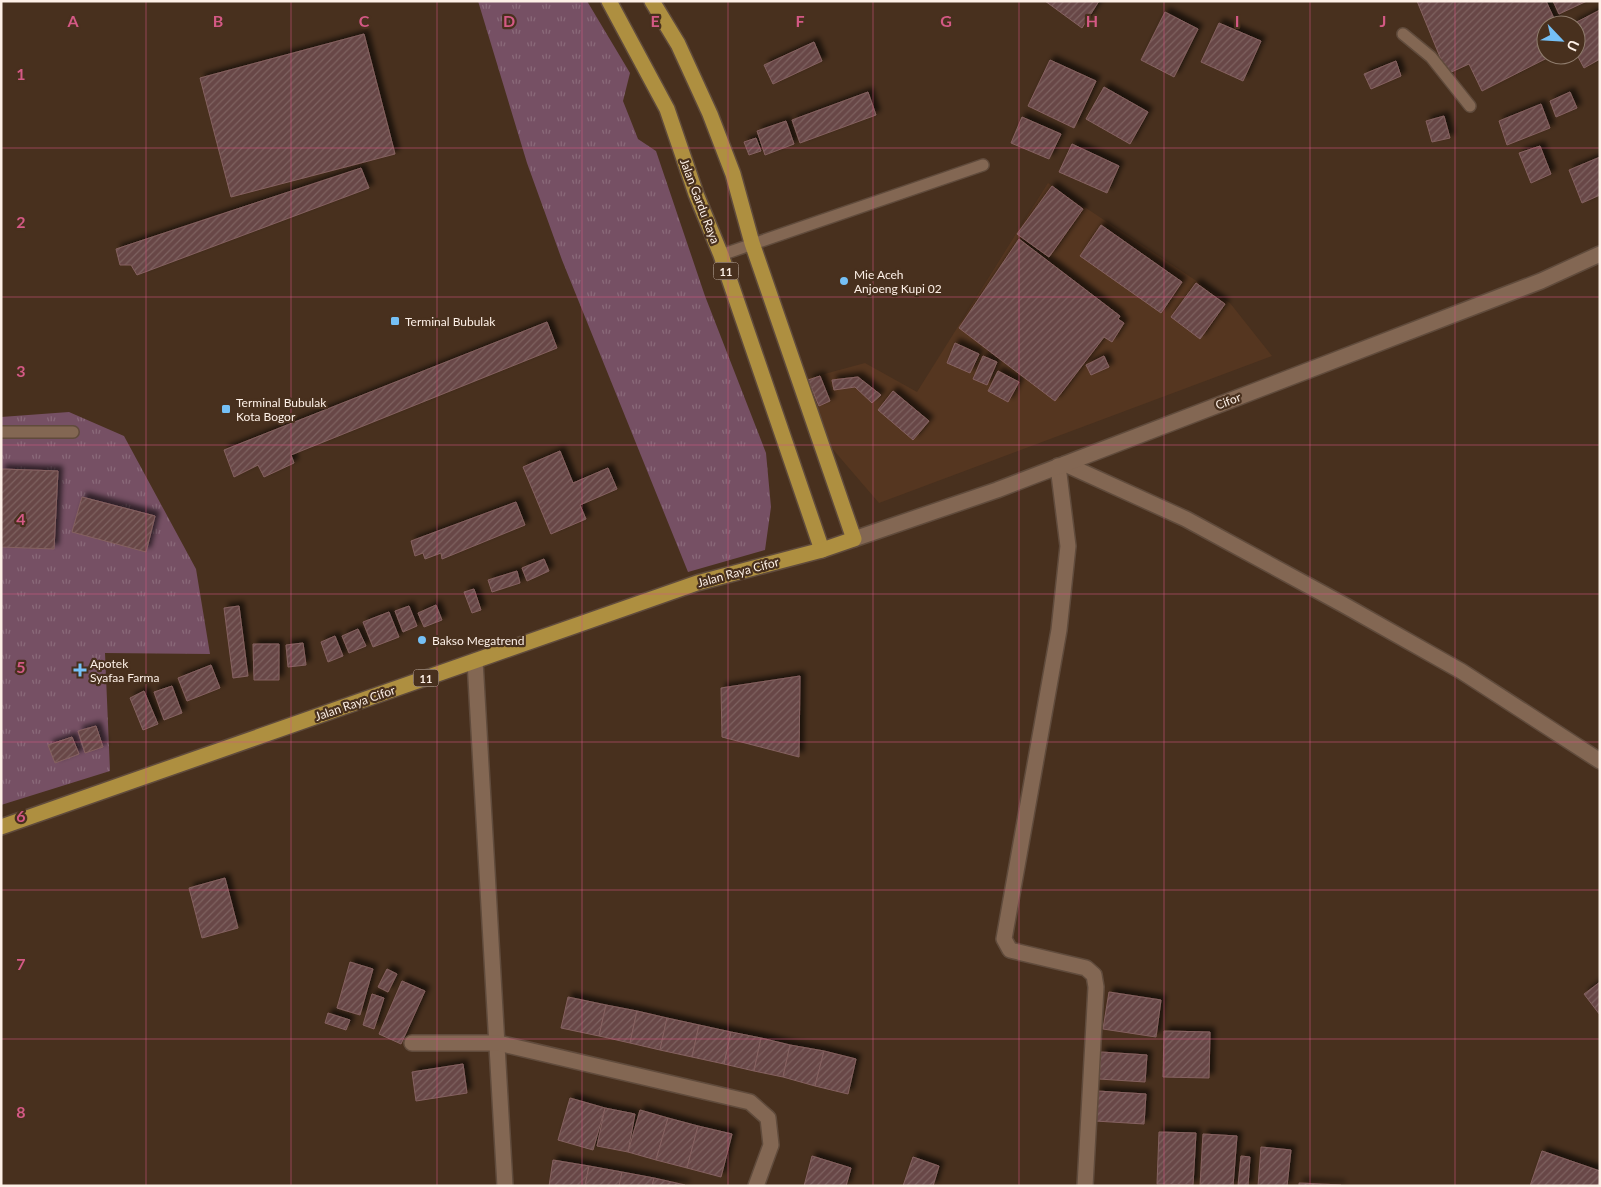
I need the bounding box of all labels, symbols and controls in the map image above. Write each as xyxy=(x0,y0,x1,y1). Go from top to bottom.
text: A xyxy=(66,11,79,30)
text: B xyxy=(213,11,223,30)
text: C xyxy=(359,11,370,30)
text: D xyxy=(503,11,515,30)
text: E xyxy=(650,11,660,30)
text: F xyxy=(795,11,805,30)
text: G xyxy=(940,11,952,30)
text: H xyxy=(1086,11,1098,30)
text: I xyxy=(1235,11,1239,30)
text: J xyxy=(1380,11,1386,30)
north arrow xyxy=(1536,15,1586,65)
text: U xyxy=(1563,37,1583,54)
text: 1 xyxy=(16,64,26,83)
street label: Jalan Gardu Raya xyxy=(677,156,723,246)
text: 2 xyxy=(16,212,26,231)
road number: 11 xyxy=(714,262,738,280)
place label: Mie Aceh Anjoeng Kupi 02 xyxy=(854,267,942,296)
marker: Mie Aceh Anjoeng Kupi 02 xyxy=(838,275,850,287)
place label: Terminal Bubulak xyxy=(405,314,496,329)
marker: Terminal Bubulak xyxy=(389,315,401,327)
text: 3 xyxy=(16,361,26,380)
street label: Cifor xyxy=(1213,389,1243,413)
place label: Terminal Bubulak Kota Bogor xyxy=(236,395,327,424)
marker: Terminal Bubulak Kota Bogor xyxy=(220,403,232,415)
text: 4 xyxy=(16,509,26,528)
street label: Jalan Raya Cifor xyxy=(696,554,781,590)
place label: Bakso Megatrend xyxy=(432,633,524,648)
marker: Bakso Megatrend xyxy=(416,634,428,646)
place label: Apotek Syafaa Farma xyxy=(90,656,159,685)
text: 5 xyxy=(16,657,26,676)
marker: Apotek Syafaa Farma xyxy=(74,664,86,676)
road number: 11 xyxy=(414,670,438,686)
street label: Jalan Raya Cifor xyxy=(313,682,398,724)
text: 6 xyxy=(16,806,26,825)
text: 7 xyxy=(16,954,26,973)
text: 8 xyxy=(16,1102,26,1121)

